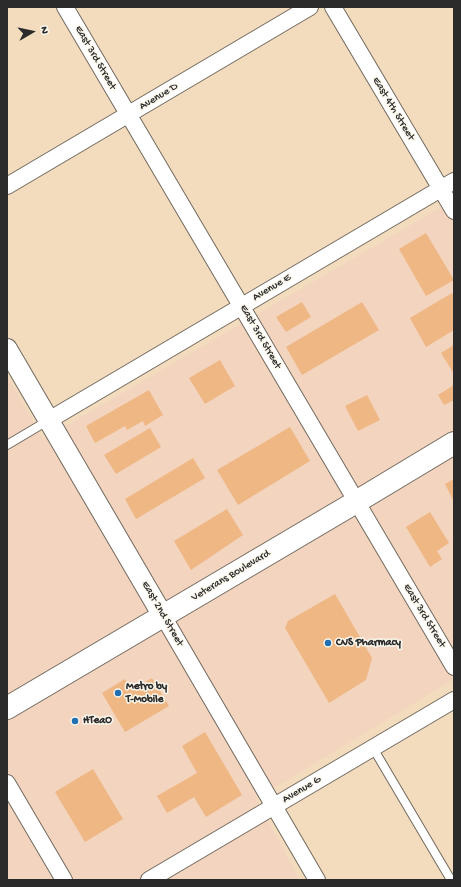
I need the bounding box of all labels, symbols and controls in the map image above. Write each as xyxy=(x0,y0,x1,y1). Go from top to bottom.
north arrow xyxy=(12,12,52,52)
street label: East 3rd Street xyxy=(71,23,119,93)
text: N xyxy=(37,26,50,35)
street label: East 4th Street xyxy=(369,75,417,143)
street label: Avenue D xyxy=(137,80,181,114)
street label: Avenue E xyxy=(250,271,294,305)
street label: East 3rd Street xyxy=(236,302,284,372)
street label: Veterans Boulevard xyxy=(189,547,273,605)
street label: East 2nd Street xyxy=(138,579,186,649)
street label: East 3rd Street xyxy=(400,582,448,650)
place label: CVS Pharmacy xyxy=(336,636,401,650)
marker: CVS Pharmacy xyxy=(323,638,333,648)
place label: Metro by T-Mobile xyxy=(126,680,167,706)
marker: Metro by T-Mobile xyxy=(113,688,123,698)
place label: HTeaO xyxy=(83,714,112,728)
marker: HTeaO xyxy=(70,716,80,726)
street label: Avenue G xyxy=(280,773,324,807)

